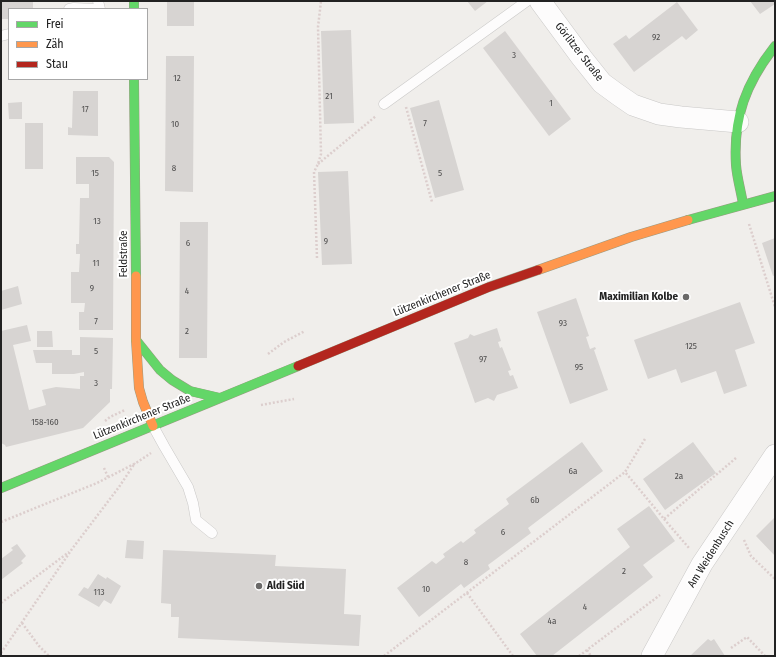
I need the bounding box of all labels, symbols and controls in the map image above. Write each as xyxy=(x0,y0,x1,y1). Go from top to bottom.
legend xyxy=(8,8,148,80)
text: Frei xyxy=(46,17,64,31)
street label: Görlitzer Straße xyxy=(552,20,606,84)
house number: 92 xyxy=(652,32,660,42)
text: Zäh xyxy=(46,37,64,51)
house number: 3 xyxy=(512,50,516,60)
text: Stau xyxy=(46,57,68,71)
house number: 12 xyxy=(173,73,181,83)
house number: 21 xyxy=(325,91,333,101)
house number: 1 xyxy=(549,98,553,108)
house number: 17 xyxy=(81,104,89,114)
house number: 7 xyxy=(423,118,427,128)
house number: 10 xyxy=(171,119,179,129)
house number: 8 xyxy=(172,163,176,173)
house number: 15 xyxy=(91,168,99,178)
house number: 5 xyxy=(438,168,442,178)
house number: 13 xyxy=(93,216,101,226)
street label: Feldstraße xyxy=(117,230,131,278)
house number: 9 xyxy=(324,236,328,246)
house number: 6 xyxy=(186,238,190,248)
house number: 11 xyxy=(93,258,99,268)
street label: Lützenkirchener Straße xyxy=(391,268,493,320)
house number: 9 xyxy=(90,283,94,293)
house number: 4 xyxy=(185,286,189,296)
place label: Maximilian Kolbe xyxy=(599,290,678,304)
marker: Maximilian Kolbe xyxy=(681,292,691,302)
house number: 7 xyxy=(94,316,98,326)
house number: 93 xyxy=(559,318,567,328)
house number: 2 xyxy=(185,326,189,336)
house number: 125 xyxy=(685,341,697,351)
house number: 5 xyxy=(94,346,98,356)
house number: 97 xyxy=(479,354,487,364)
house number: 95 xyxy=(575,362,583,372)
house number: 3 xyxy=(94,378,98,388)
street label: Lützenkirchener Straße xyxy=(91,391,193,443)
house number: 158-160 xyxy=(31,417,59,427)
house number: 6a xyxy=(569,466,577,476)
house number: 2a xyxy=(675,471,683,481)
house number: 6b xyxy=(530,495,540,505)
street label: Am Weidenbusch xyxy=(685,518,737,590)
house number: 6 xyxy=(501,527,505,537)
house number: 8 xyxy=(464,557,468,567)
house number: 2 xyxy=(622,566,626,576)
place label: Aldi Süd xyxy=(267,579,304,593)
marker: Aldi Süd xyxy=(254,581,264,591)
house number: 10 xyxy=(422,584,430,594)
house number: 113 xyxy=(94,587,104,597)
house number: 4 xyxy=(583,602,587,612)
house number: 4a xyxy=(548,616,556,626)

